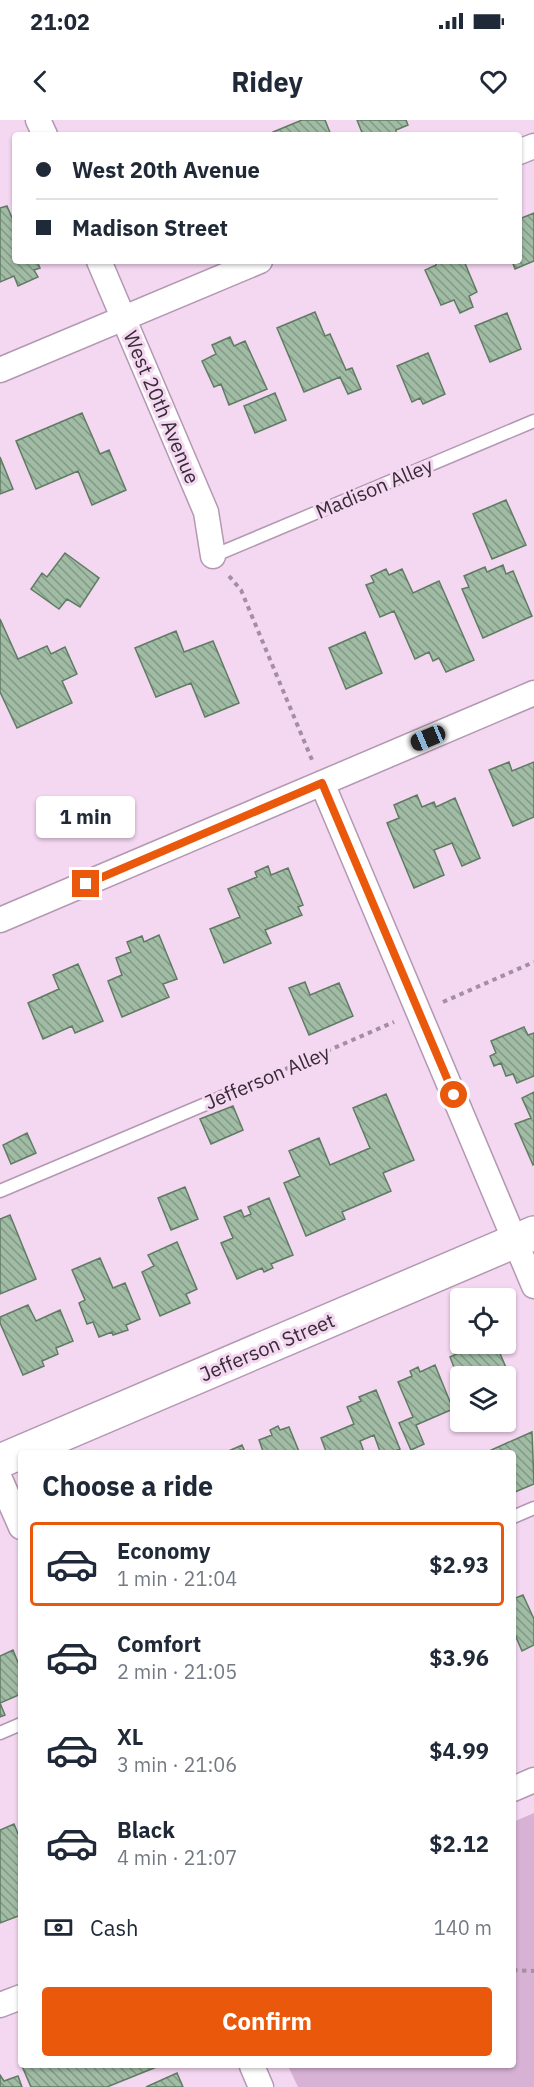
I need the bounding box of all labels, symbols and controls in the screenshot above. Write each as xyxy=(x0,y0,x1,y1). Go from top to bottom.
text: 21:02 xyxy=(30,7,90,36)
text: Ridey xyxy=(231,64,303,99)
icon: back xyxy=(24,65,57,98)
icon: heart xyxy=(477,65,510,98)
text: West 20th Avenue xyxy=(72,155,260,184)
text: Madison Street xyxy=(72,213,228,242)
street label: West 20th Avenue xyxy=(118,326,206,488)
street label: Madison Alley xyxy=(311,451,437,525)
car xyxy=(408,723,448,753)
callout: 1 min xyxy=(36,797,136,839)
text: 1 min xyxy=(59,803,112,830)
route end xyxy=(72,870,99,897)
street label: Jefferson Alley xyxy=(200,1038,334,1116)
route start xyxy=(440,1081,467,1108)
map controls xyxy=(450,1288,516,1432)
button: locate xyxy=(450,1288,516,1354)
street label: Jefferson Street xyxy=(195,1306,339,1388)
button: layers xyxy=(450,1366,516,1432)
text: Choose a ride xyxy=(42,1468,213,1503)
text: Economy xyxy=(117,1536,211,1565)
icon: car xyxy=(45,1537,99,1591)
text: $2.93 xyxy=(429,1550,489,1579)
text: 1 min · 21:04 xyxy=(117,1565,237,1592)
text: Comfort xyxy=(117,1629,201,1658)
icon: car xyxy=(45,1630,99,1684)
text: $3.96 xyxy=(429,1643,489,1672)
text: 2 min · 21:05 xyxy=(117,1658,237,1685)
text: XL xyxy=(117,1722,143,1751)
icon: car xyxy=(45,1723,99,1777)
text: $4.99 xyxy=(429,1736,489,1765)
text: 3 min · 21:06 xyxy=(117,1751,237,1778)
text: Black xyxy=(117,1815,175,1844)
icon: car xyxy=(45,1816,99,1870)
text: $2.12 xyxy=(429,1829,489,1858)
text: 4 min · 21:07 xyxy=(117,1844,237,1871)
icon: cash xyxy=(42,1911,75,1944)
text: Cash xyxy=(90,1913,139,1942)
text: 140 m xyxy=(434,1914,492,1941)
button: Confirm xyxy=(42,1987,492,2056)

